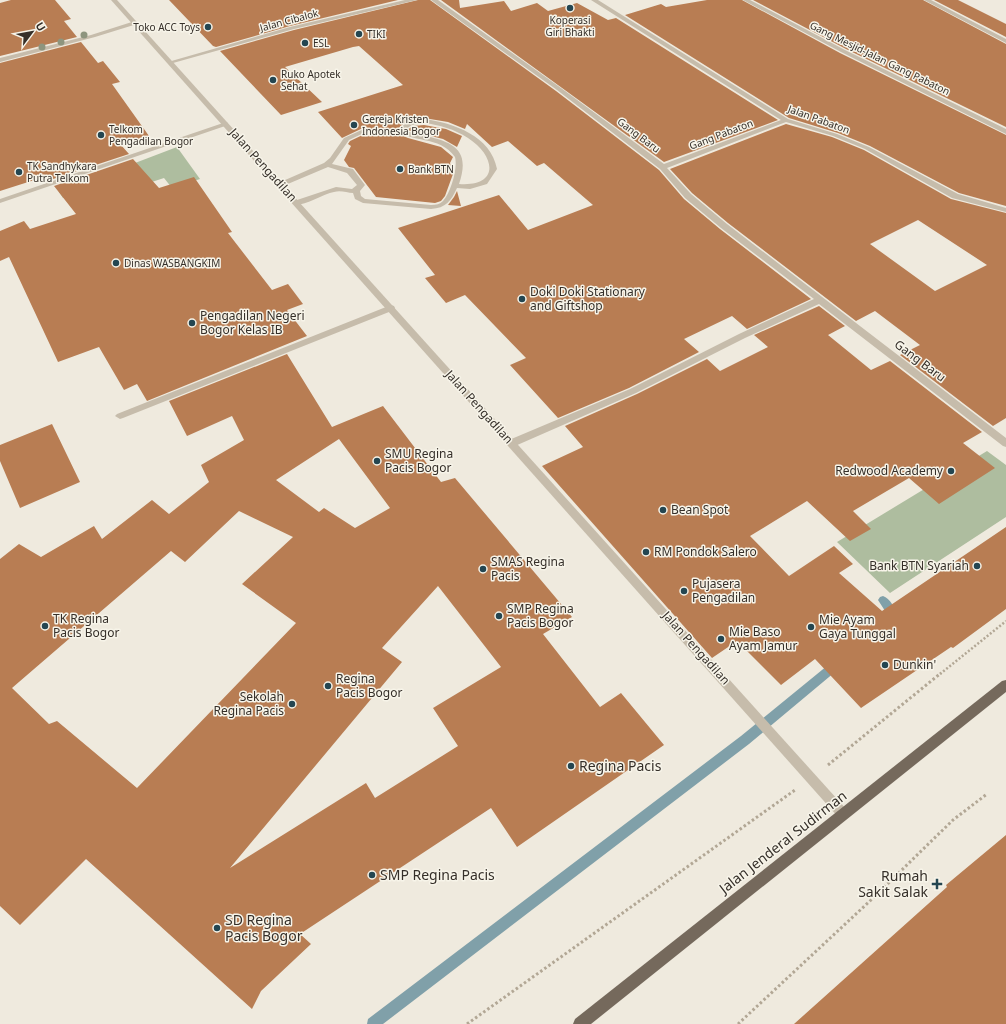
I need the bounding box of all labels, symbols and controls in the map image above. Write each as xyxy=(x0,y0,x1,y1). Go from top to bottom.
marker: Koperasi Giri Bhakti xyxy=(565,3,575,13)
street label: Jalan Cibalok xyxy=(257,5,320,35)
north arrow xyxy=(12,12,52,52)
place label: Koperasi Giri Bhakti xyxy=(546,13,595,39)
street label: Gang Mesjid-Jalan Gang Pabaton xyxy=(808,18,952,98)
text: U xyxy=(32,19,49,34)
place label: Toko ACC Toys xyxy=(133,20,200,34)
marker: Toko ACC Toys xyxy=(203,22,213,32)
place label: TIKI xyxy=(367,27,386,41)
marker: TIKI xyxy=(354,29,364,39)
place label: ESL xyxy=(313,36,329,50)
marker: ESL xyxy=(300,38,310,48)
place label: Ruko Apotek Sehat xyxy=(281,67,341,93)
marker: Ruko Apotek Sehat xyxy=(268,75,278,85)
street label: Jalan Pabaton xyxy=(785,101,852,137)
place label: Gereja Kristen Indonesia Bogor xyxy=(362,112,440,138)
street label: Gang Baru xyxy=(615,114,663,156)
street label: Gang Pabaton xyxy=(687,115,755,153)
marker: Gereja Kristen Indonesia Bogor xyxy=(349,120,359,130)
place label: Telkom Pengadilan Bogor xyxy=(109,122,193,148)
street label: Jalan Pengadilan xyxy=(225,123,301,205)
marker: Telkom Pengadilan Bogor xyxy=(96,130,106,140)
place label: TK Sandhykara Putra Telkom xyxy=(27,159,97,185)
place label: Bank BTN xyxy=(408,162,454,176)
marker: Bank BTN xyxy=(395,164,405,174)
marker: TK Sandhykara Putra Telkom xyxy=(14,167,24,177)
place label: Dinas WASBANGKIM xyxy=(124,256,220,270)
marker: Dinas WASBANGKIM xyxy=(111,258,121,268)
place label: Doki Doki Stationary and Giftshop xyxy=(530,283,646,314)
marker: Doki Doki Stationary and Giftshop xyxy=(517,294,527,304)
place label: Pengadilan Negeri Bogor Kelas IB xyxy=(200,307,305,338)
marker: Pengadilan Negeri Bogor Kelas IB xyxy=(187,318,197,328)
street label: Gang Baru xyxy=(891,336,949,386)
street label: Jalan Pengadilan xyxy=(441,365,517,447)
place label: SMU Regina Pacis Bogor xyxy=(385,445,453,476)
marker: SMU Regina Pacis Bogor xyxy=(372,456,382,466)
place label: Redwood Academy xyxy=(835,462,944,479)
marker: Redwood Academy xyxy=(946,466,956,476)
place label: Bean Spot xyxy=(671,501,729,518)
marker: Bean Spot xyxy=(658,505,668,515)
place label: RM Pondok Salero xyxy=(654,543,757,560)
marker: RM Pondok Salero xyxy=(641,547,651,557)
place label: SMAS Regina Pacis xyxy=(491,553,565,584)
place label: Bank BTN Syariah xyxy=(869,557,969,574)
marker: Bank BTN Syariah xyxy=(972,561,982,571)
marker: SMAS Regina Pacis xyxy=(478,564,488,574)
place label: Pujasera Pengadilan xyxy=(692,575,755,606)
marker: Pujasera Pengadilan xyxy=(679,586,689,596)
place label: SMP Regina Pacis Bogor xyxy=(507,600,574,631)
street label: Jalan Pengadilan xyxy=(658,606,734,688)
place label: TK Regina Pacis Bogor xyxy=(53,610,119,641)
marker: SMP Regina Pacis Bogor xyxy=(494,611,504,621)
place label: Mie Ayam Gaya Tunggal xyxy=(819,611,896,642)
marker: TK Regina Pacis Bogor xyxy=(40,621,50,631)
marker: Mie Ayam Gaya Tunggal xyxy=(806,622,816,632)
place label: Mie Baso Ayam Jamur xyxy=(729,623,798,654)
marker: Mie Baso Ayam Jamur xyxy=(716,634,726,644)
place label: Dunkin' xyxy=(893,656,936,673)
marker: Dunkin' xyxy=(880,660,890,670)
place label: Regina Pacis Bogor xyxy=(336,670,402,701)
marker: Regina Pacis Bogor xyxy=(323,681,333,691)
place label: Sekolah Regina Pacis xyxy=(213,688,284,719)
marker: Sekolah Regina Pacis xyxy=(287,699,297,709)
place label: Regina Pacis xyxy=(579,756,662,775)
marker: Regina Pacis xyxy=(566,761,576,771)
street label: Jalan Jenderal Sudirman xyxy=(713,786,850,899)
place label: SMP Regina Pacis xyxy=(380,865,495,884)
place label: Rumah Sakit Salak xyxy=(858,866,929,901)
marker: SMP Regina Pacis xyxy=(367,870,377,880)
marker: Rumah Sakit Salak xyxy=(931,878,943,890)
place label: SD Regina Pacis Bogor xyxy=(225,910,303,945)
marker: SD Regina Pacis Bogor xyxy=(212,923,222,933)

